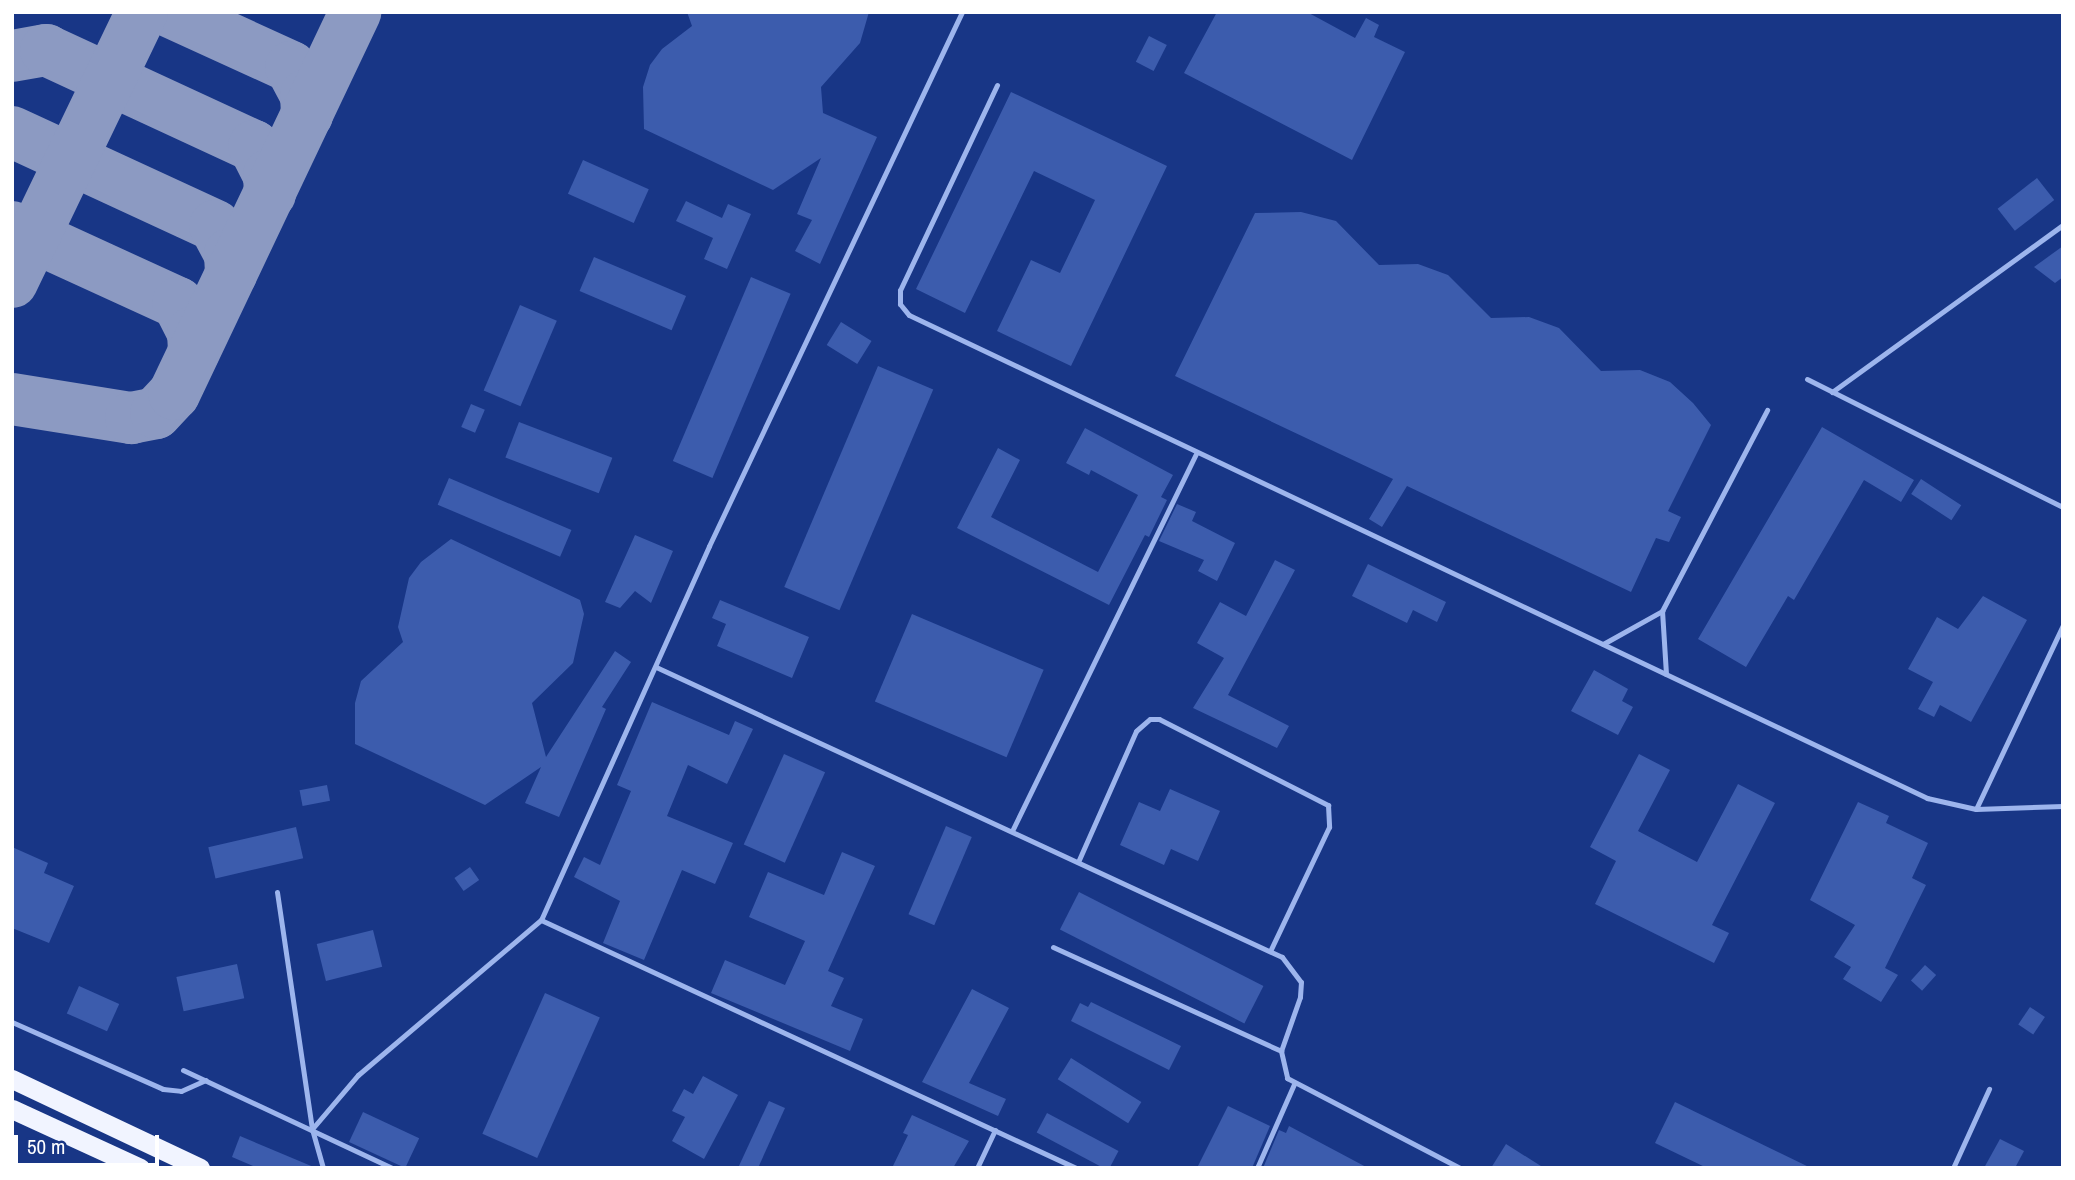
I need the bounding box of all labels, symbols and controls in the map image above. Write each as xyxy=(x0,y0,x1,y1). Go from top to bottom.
scale bar xyxy=(18,1120,163,1164)
text: 50 m xyxy=(27,1132,65,1161)

